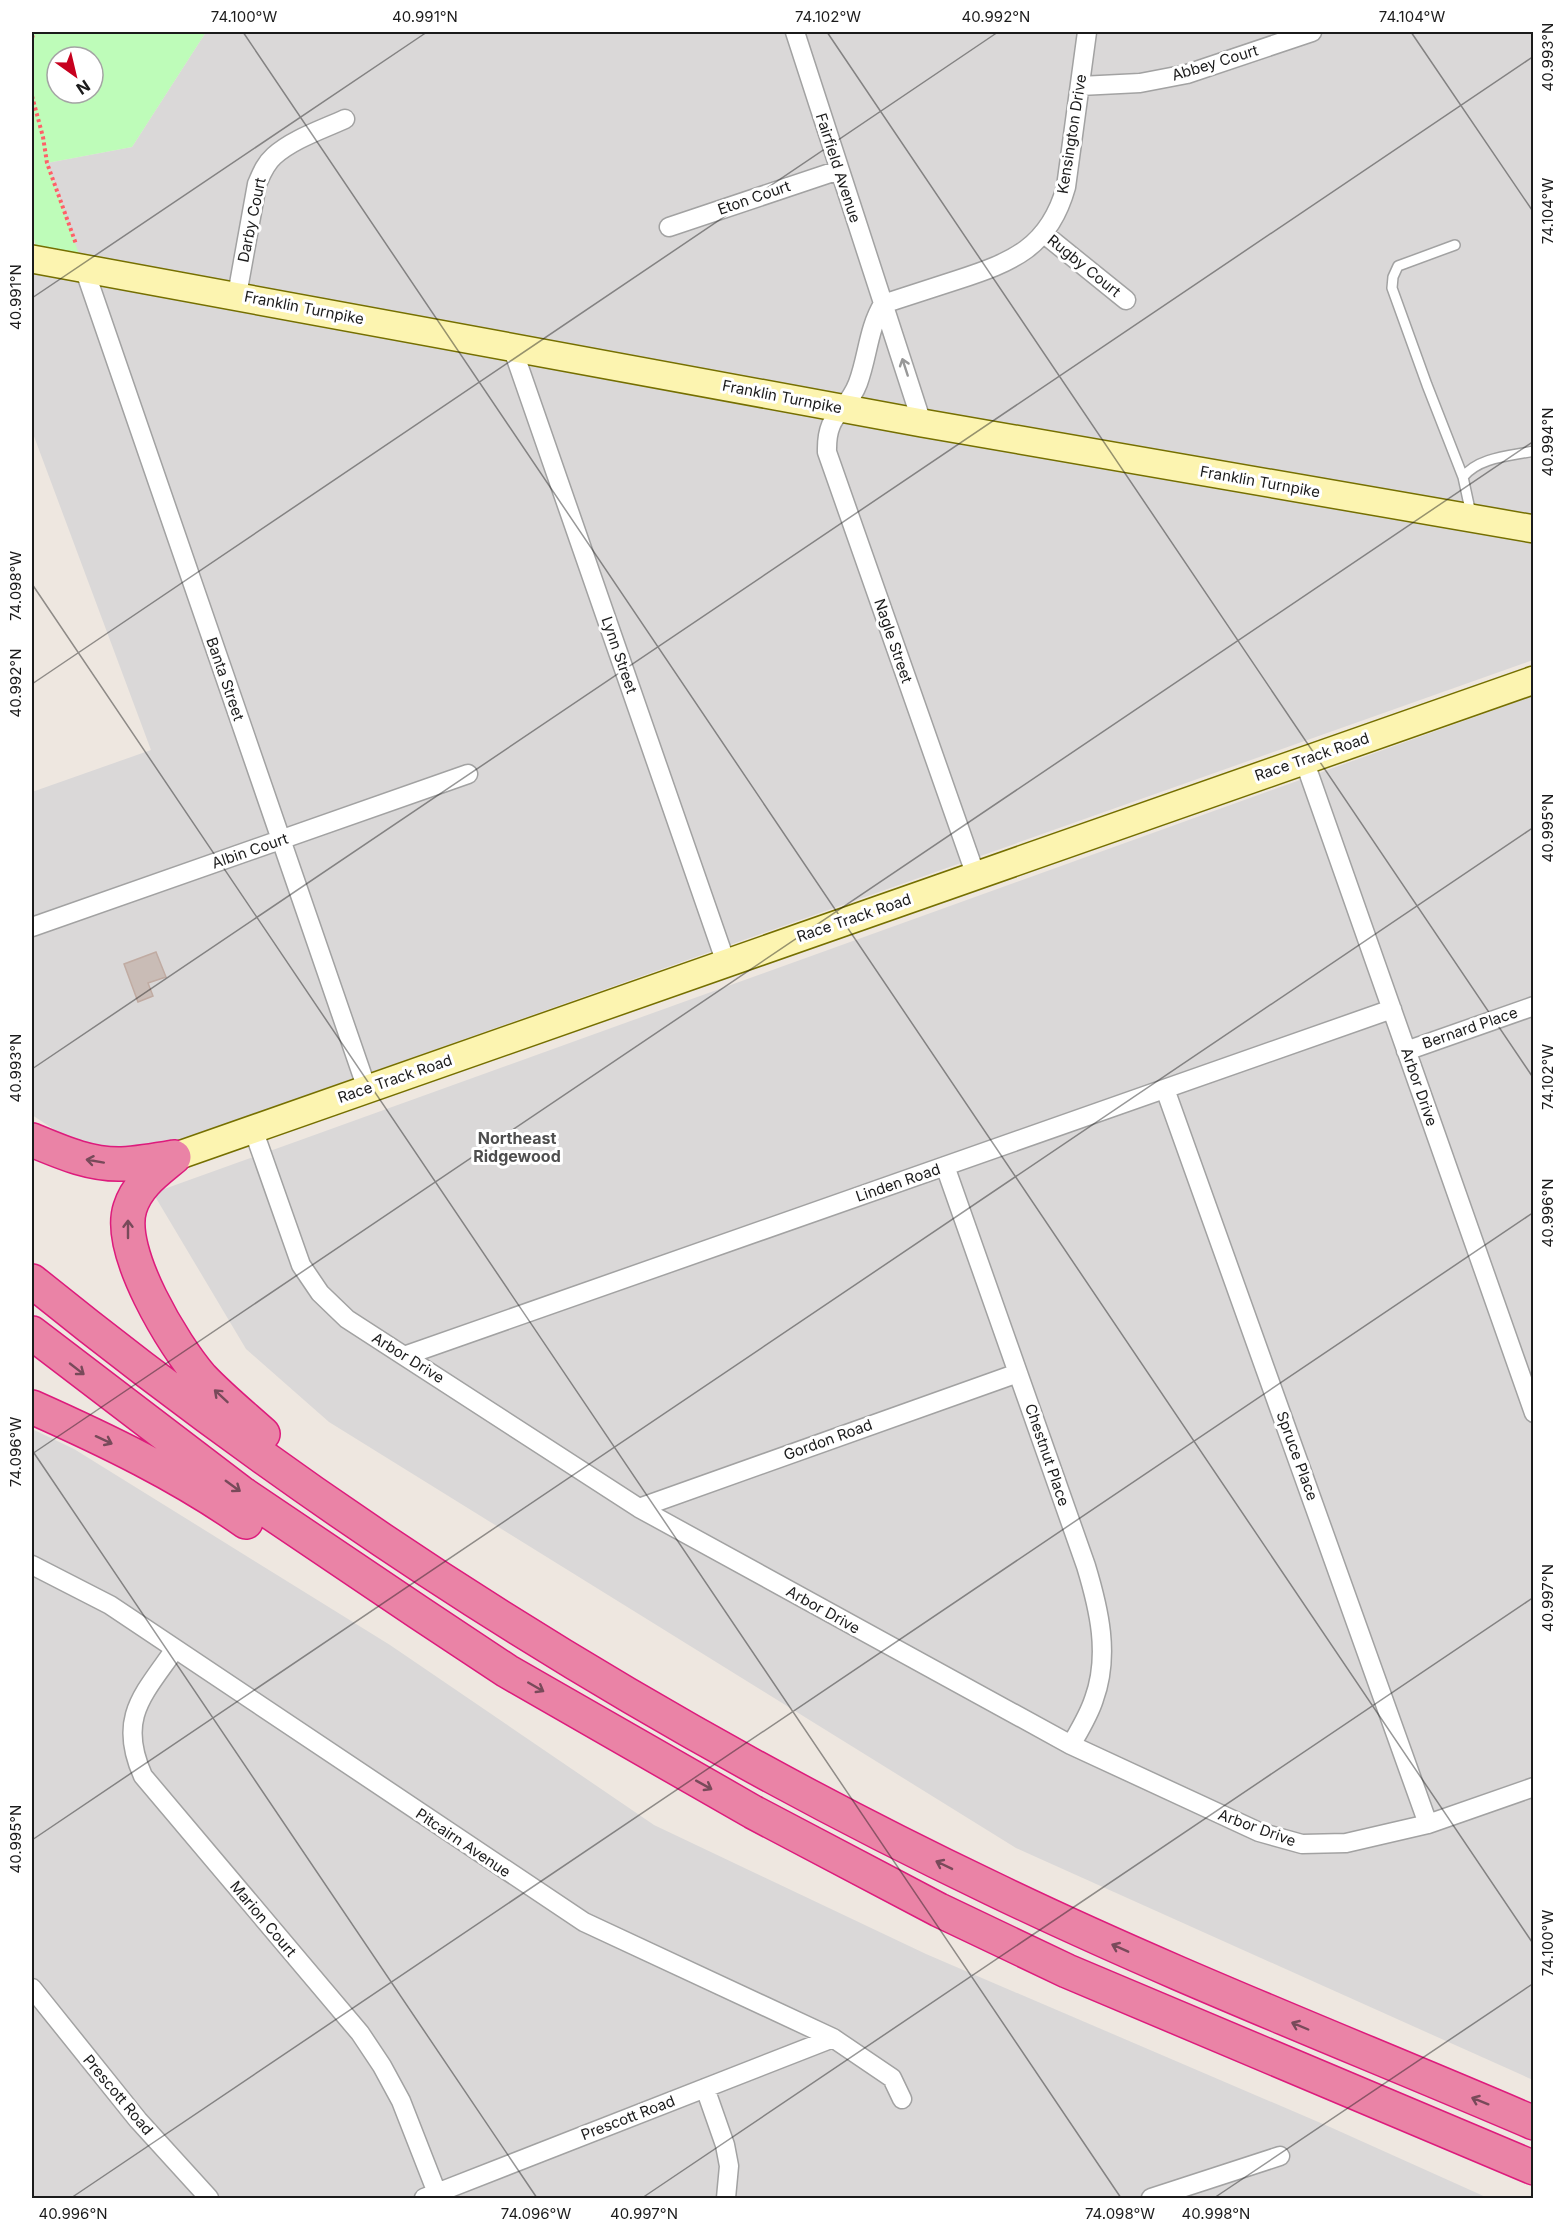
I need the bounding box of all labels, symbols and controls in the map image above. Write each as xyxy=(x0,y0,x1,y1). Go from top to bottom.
text: 74.100°W xyxy=(211,7,277,26)
text: 40.991°N xyxy=(392,7,458,26)
text: 74.102°W xyxy=(795,7,861,26)
text: 40.992°N xyxy=(962,7,1030,26)
text: 74.104°W xyxy=(1379,7,1445,26)
text: 40.993°N xyxy=(1538,23,1557,91)
street label: Abbey Court xyxy=(1169,40,1260,85)
north arrow xyxy=(45,45,105,105)
street label: Kensington Drive xyxy=(1053,73,1090,195)
text: N xyxy=(73,76,94,99)
street label: Fairfield Avenue xyxy=(812,111,865,225)
street label: Darby Court xyxy=(233,176,270,264)
street label: Eton Court xyxy=(715,176,793,219)
text: 74.104°W xyxy=(1538,178,1557,244)
street label: Rugby Court xyxy=(1044,230,1125,301)
text: 40.991°N xyxy=(6,264,25,330)
street label: Franklin Turnpike xyxy=(243,287,366,328)
one-way arrow xyxy=(898,358,909,377)
street label: Franklin Turnpike xyxy=(721,376,844,417)
text: 40.994°N xyxy=(1538,407,1557,477)
street label: Franklin Turnpike xyxy=(1199,462,1322,501)
text: 74.098°W xyxy=(6,551,25,621)
street label: Nagle Street xyxy=(870,596,917,686)
street label: Lynn Street xyxy=(597,614,642,696)
street label: Banta Street xyxy=(202,635,249,723)
text: 40.992°N xyxy=(6,649,25,717)
street label: Race Track Road xyxy=(1252,728,1371,785)
text: 40.995°N xyxy=(1538,794,1557,862)
street label: Albin Court xyxy=(209,829,291,872)
street label: Race Track Road xyxy=(794,889,913,946)
street label: Bernard Place xyxy=(1420,1002,1520,1053)
text: 40.993°N xyxy=(6,1034,25,1102)
text: 74.102°W xyxy=(1538,1044,1557,1110)
street label: Arbor Drive xyxy=(1397,1045,1442,1128)
street label: Race Track Road xyxy=(335,1050,454,1107)
district label: Northeast Ridgewood xyxy=(473,1128,561,1166)
one-way arrow xyxy=(86,1155,106,1166)
street label: Linden Road xyxy=(853,1159,943,1206)
text: 40.996°N xyxy=(1538,1178,1557,1248)
one-way arrow xyxy=(122,1219,134,1239)
street label: Arbor Drive xyxy=(369,1328,448,1387)
one-way arrow xyxy=(69,1363,85,1376)
one-way arrow xyxy=(214,1389,229,1403)
street label: Chestnut Place xyxy=(1021,1401,1074,1509)
street label: Spruce Place xyxy=(1272,1409,1322,1503)
street label: Gordon Road xyxy=(781,1415,875,1464)
text: 74.096°W xyxy=(6,1417,25,1487)
one-way arrow xyxy=(94,1435,112,1446)
one-way arrow xyxy=(225,1480,241,1493)
text: 40.997°N xyxy=(1538,1564,1557,1632)
street label: Arbor Drive xyxy=(783,1581,863,1638)
one-way arrow xyxy=(527,1682,544,1694)
one-way arrow xyxy=(695,1780,713,1791)
street label: Pitcairn Avenue xyxy=(412,1804,514,1881)
text: 40.995°N xyxy=(6,1805,25,1873)
street label: Arbor Drive xyxy=(1216,1805,1299,1850)
one-way arrow xyxy=(936,1859,954,1871)
street label: Marion Court xyxy=(226,1877,301,1961)
text: 74.100°W xyxy=(1538,1910,1557,1976)
one-way arrow xyxy=(1112,1942,1130,1954)
one-way arrow xyxy=(1291,2020,1309,2031)
street label: Prescott Road xyxy=(79,2051,157,2139)
street label: Prescott Road xyxy=(578,2091,677,2144)
one-way arrow xyxy=(1471,2095,1489,2106)
text: 40.996°N xyxy=(38,2204,108,2223)
text: 74.096°W xyxy=(501,2204,571,2223)
text: 40.997°N xyxy=(610,2204,678,2223)
text: 74.098°W xyxy=(1085,2204,1155,2223)
text: 40.998°N xyxy=(1182,2204,1250,2223)

